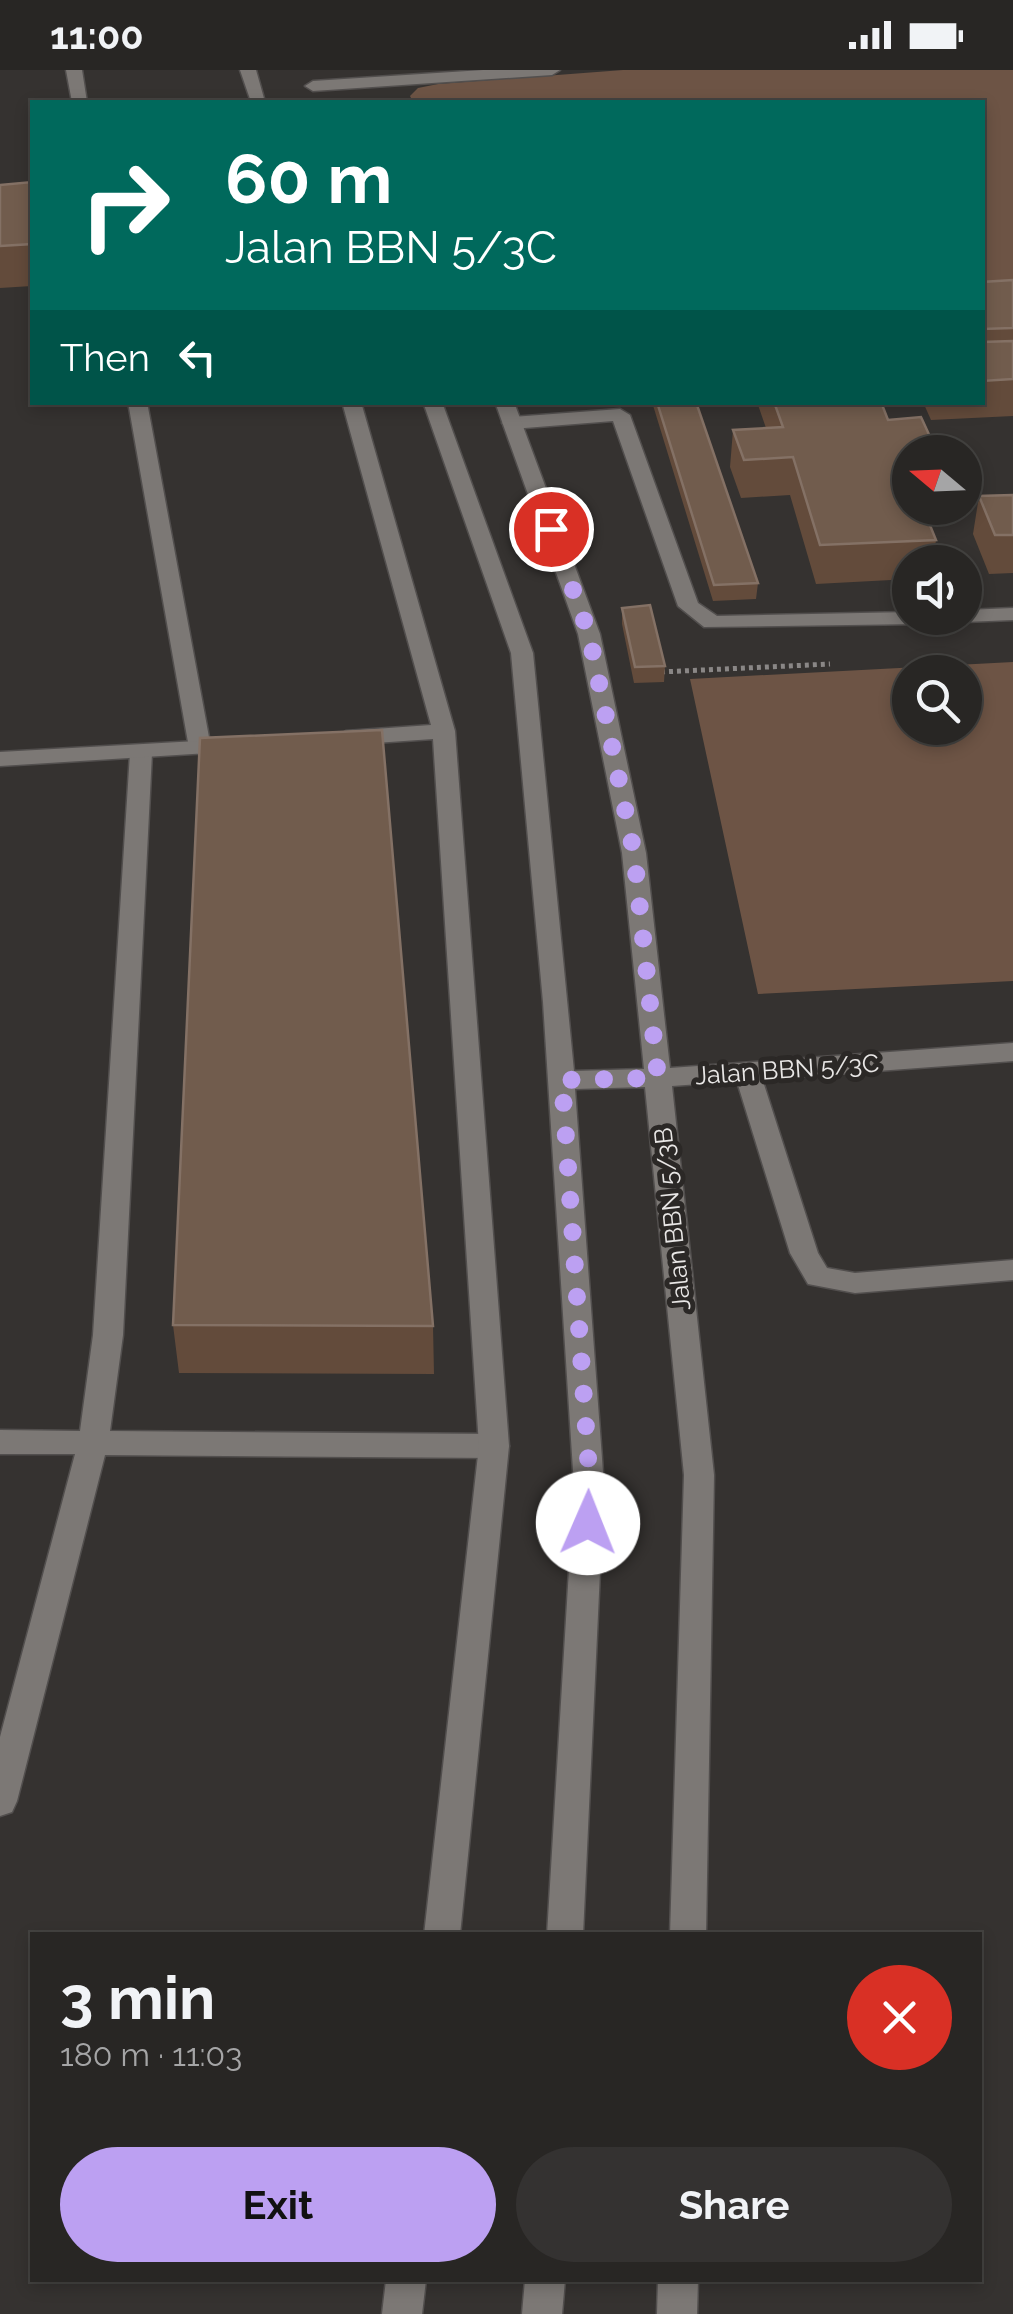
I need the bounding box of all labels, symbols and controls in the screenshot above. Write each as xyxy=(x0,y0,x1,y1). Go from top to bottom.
text: 11:00 xyxy=(50,13,144,58)
text: 60 m xyxy=(225,137,392,219)
icon: right xyxy=(60,140,190,270)
text: Jalan BBN 5/3C xyxy=(225,221,557,274)
icon: left xyxy=(170,330,225,385)
text: Then xyxy=(60,335,150,380)
north arrow xyxy=(892,435,982,525)
map controls xyxy=(892,435,982,745)
pin xyxy=(509,487,594,572)
icon: arrive xyxy=(524,502,579,557)
button: sound xyxy=(892,545,982,635)
button: search xyxy=(892,655,982,745)
street label: Jalan BBN 5/3C xyxy=(694,1048,880,1090)
street label: Jalan BBN 5/3B xyxy=(647,1126,697,1312)
position arrow xyxy=(536,1471,640,1575)
text: 3 min xyxy=(60,1963,215,2033)
button: close xyxy=(847,1965,952,2070)
text: 180 m · 11:03 xyxy=(60,2036,242,2073)
button: Exit xyxy=(60,2147,496,2262)
button: Share xyxy=(516,2147,952,2262)

